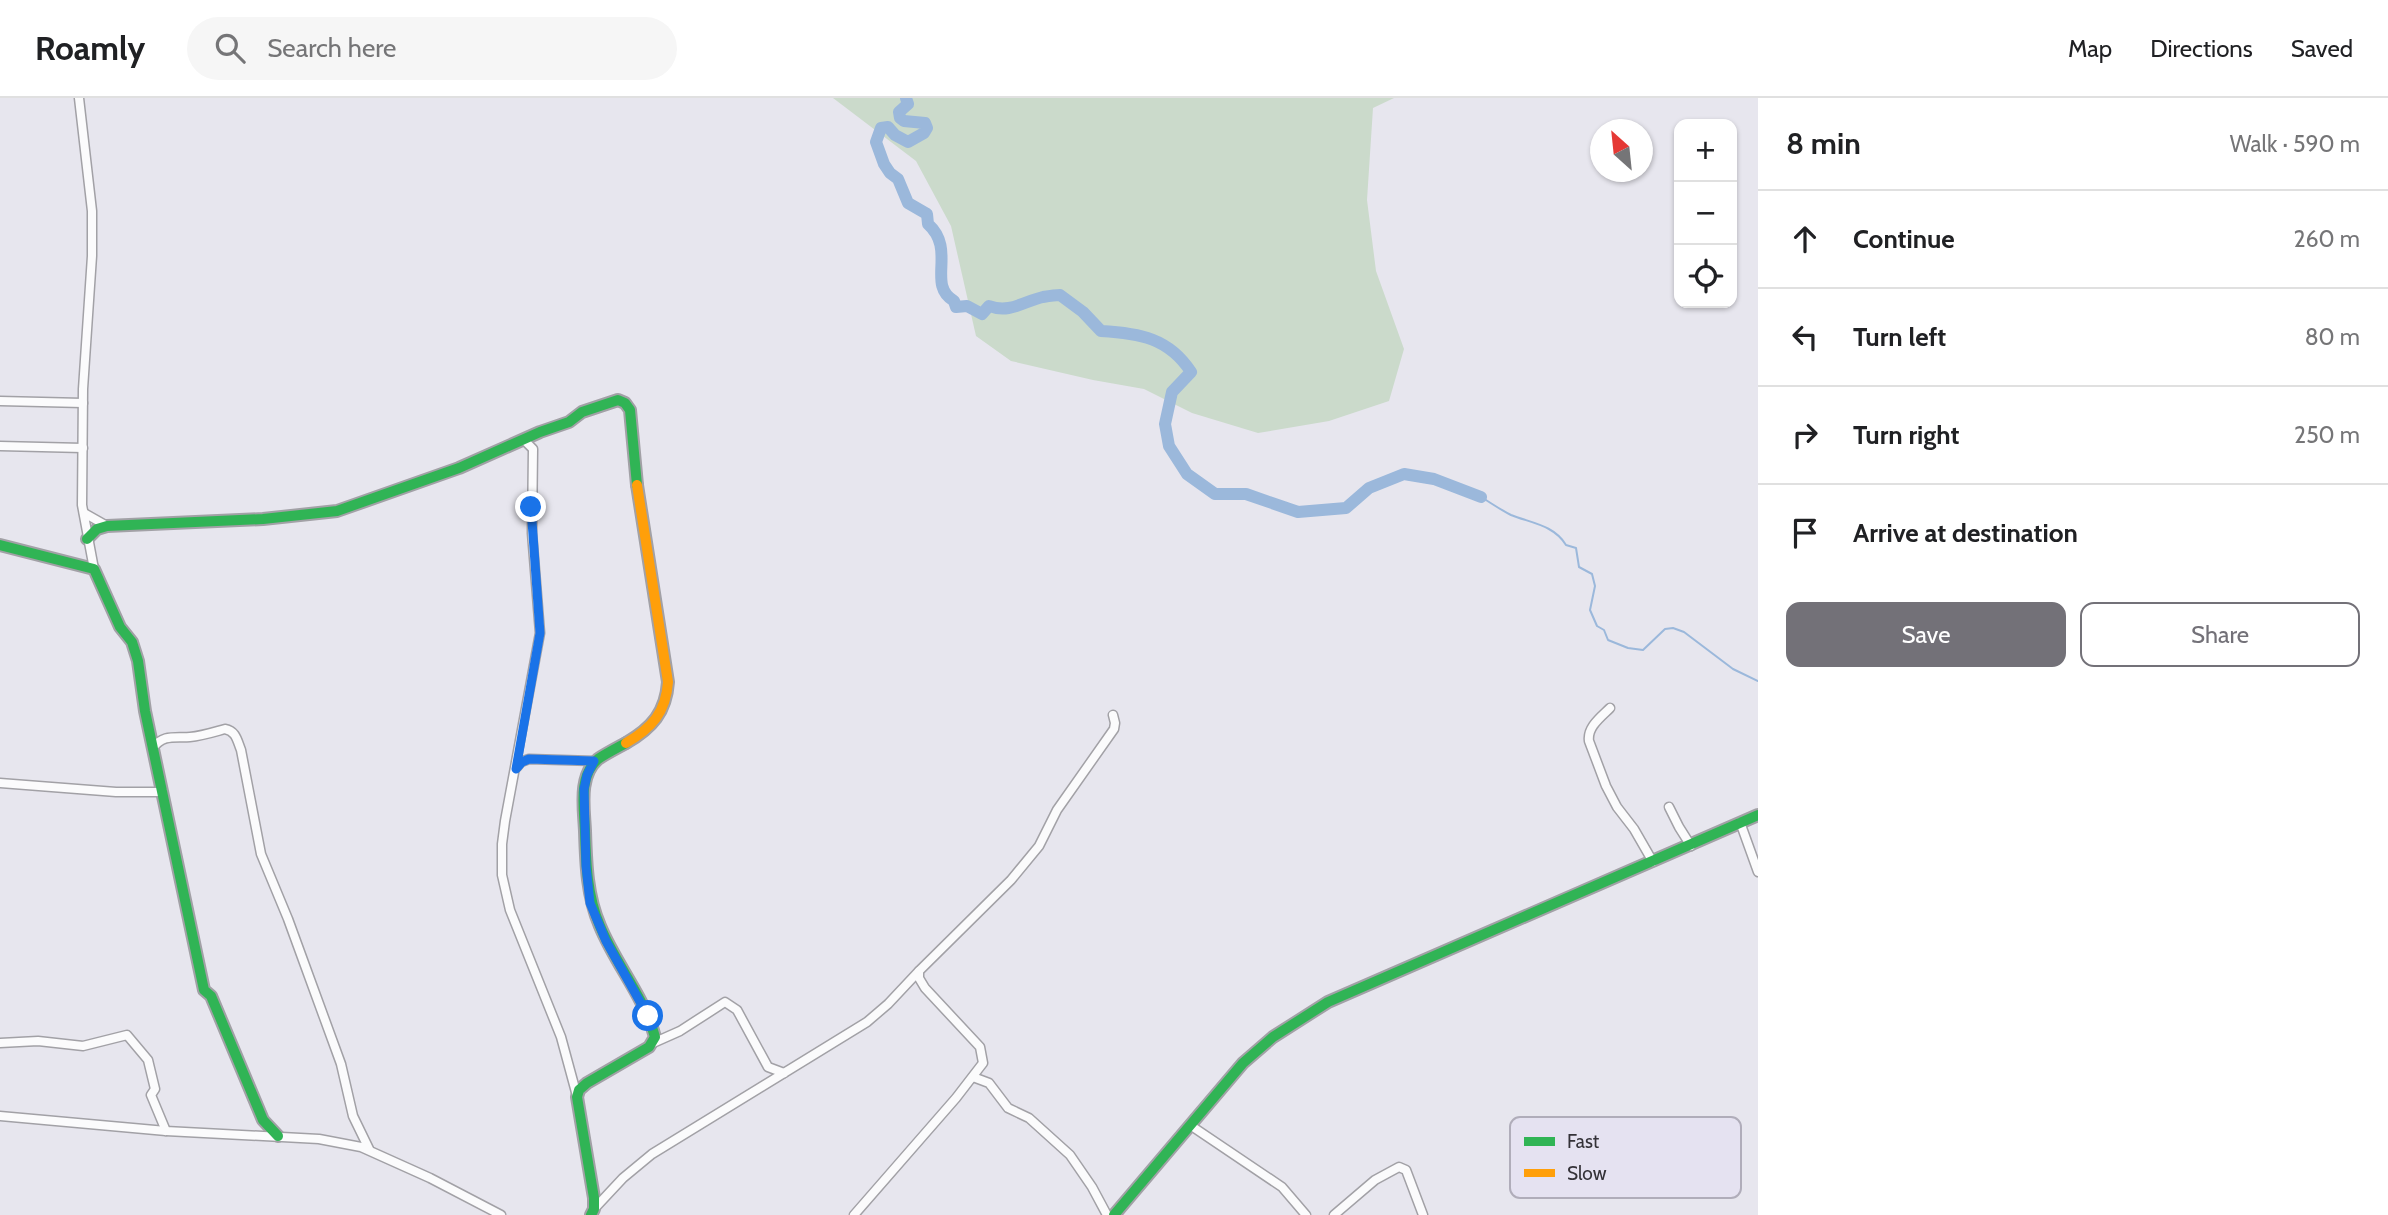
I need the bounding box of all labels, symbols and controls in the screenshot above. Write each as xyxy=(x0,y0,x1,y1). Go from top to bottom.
search box xyxy=(187,17,677,80)
text: Roamly xyxy=(35,28,145,68)
icon: search xyxy=(211,29,249,67)
text: Search here xyxy=(267,32,396,64)
text: Map xyxy=(2068,34,2112,63)
text: Directions xyxy=(2150,34,2253,63)
text: Saved xyxy=(2291,34,2353,63)
north arrow xyxy=(1590,119,1653,182)
map controls xyxy=(1674,119,1737,308)
button: + xyxy=(1674,119,1737,182)
text: 8 min xyxy=(1786,125,1861,162)
text: Walk · 590 m xyxy=(2230,130,2360,158)
button: − xyxy=(1674,182,1737,245)
icon: ahead xyxy=(1786,220,1824,258)
text: Continue xyxy=(1853,223,1955,255)
text: 260 m xyxy=(2293,225,2360,253)
button: locate xyxy=(1674,245,1737,308)
icon: left xyxy=(1786,318,1824,356)
text: Turn left xyxy=(1853,321,1946,353)
text: 80 m xyxy=(2305,323,2360,351)
icon: right xyxy=(1786,416,1824,454)
text: Turn right xyxy=(1853,419,1959,451)
text: 250 m xyxy=(2294,421,2360,449)
route end xyxy=(515,491,546,522)
icon: arrive xyxy=(1786,514,1824,552)
text: Arrive at destination xyxy=(1853,517,2078,549)
button: Save xyxy=(1786,602,2066,667)
button: Share xyxy=(2080,602,2360,667)
route start xyxy=(632,1000,663,1031)
legend xyxy=(1510,1117,1741,1198)
text: Fast xyxy=(1567,1130,1600,1153)
text: Slow xyxy=(1567,1162,1607,1185)

